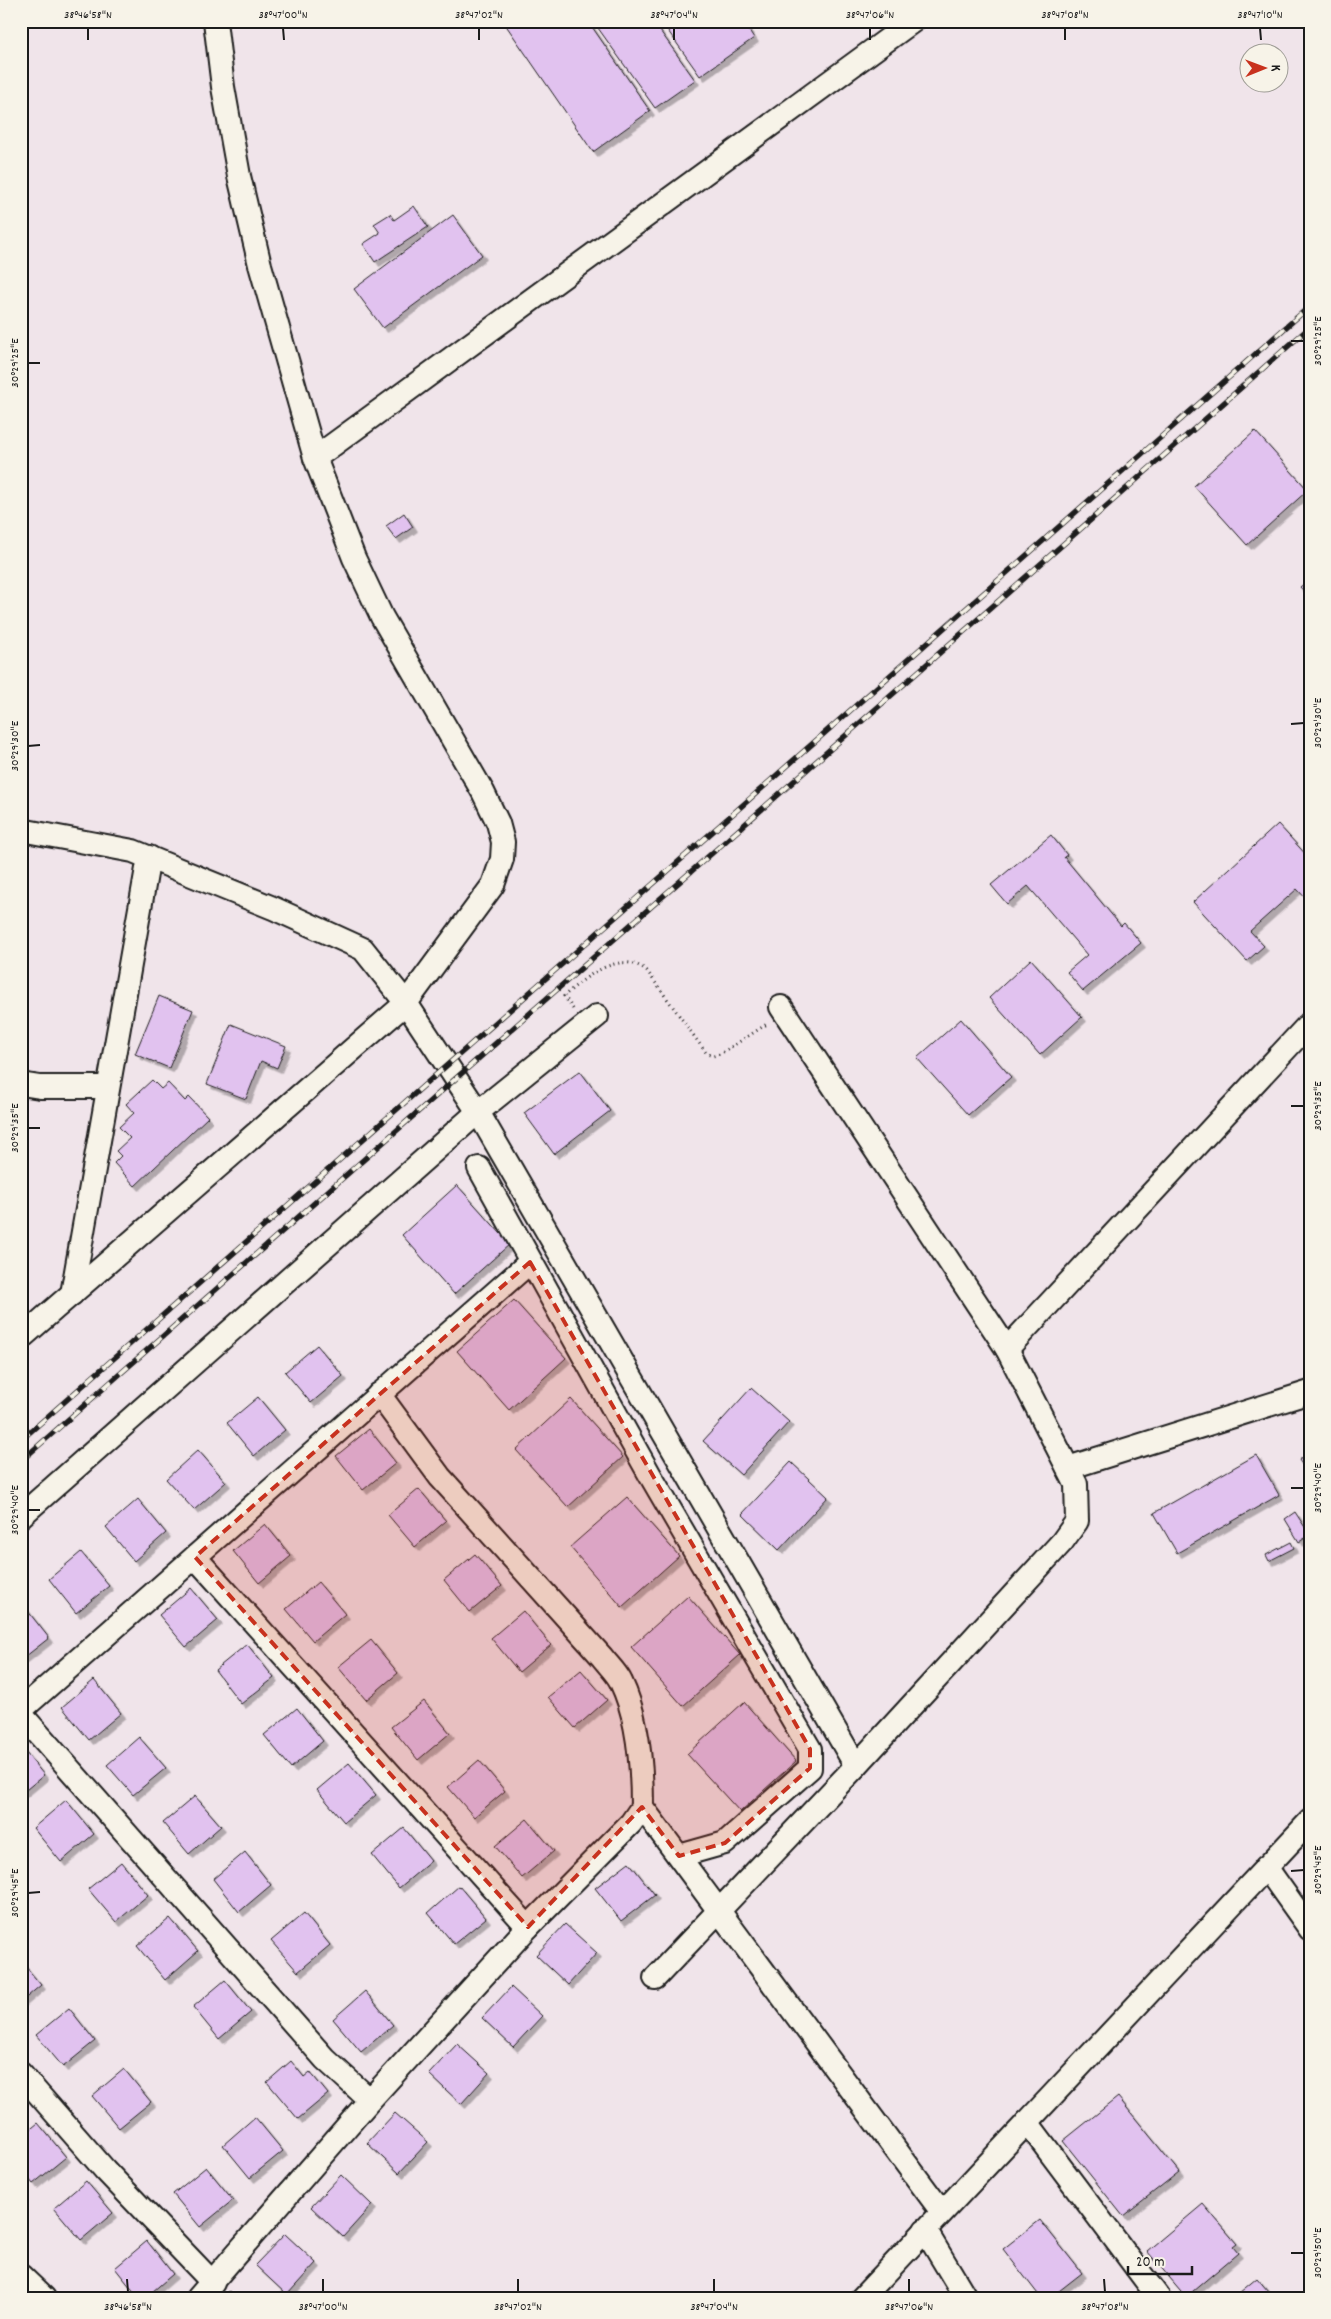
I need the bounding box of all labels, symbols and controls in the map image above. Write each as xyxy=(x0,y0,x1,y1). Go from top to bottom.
text: 38°46'58"N xyxy=(64,7,112,24)
text: 38°47'00"N xyxy=(258,7,308,24)
text: 38°47'02"N xyxy=(455,7,503,24)
text: 38°47'04"N xyxy=(650,7,698,24)
text: 38°47'06"N xyxy=(846,7,894,24)
text: 38°47'08"N xyxy=(1041,7,1089,24)
text: 38°47'10"N xyxy=(1237,7,1283,24)
north arrow xyxy=(1238,42,1288,92)
text: K xyxy=(1265,64,1285,72)
text: 30°29'25"E xyxy=(1310,316,1327,366)
text: 30°29'25"E xyxy=(7,338,24,388)
text: 30°29'30"E xyxy=(1310,697,1327,748)
text: 30°29'30"E xyxy=(7,720,24,771)
text: 30°29'35"E xyxy=(1310,1081,1327,1131)
text: 30°29'35"E xyxy=(7,1103,24,1153)
text: 30°29'40"E xyxy=(1310,1462,1327,1513)
text: 30°29'40"E xyxy=(7,1484,24,1535)
text: 30°29'45"E xyxy=(1310,1845,1327,1895)
text: 30°29'45"E xyxy=(7,1868,24,1918)
text: 30°29'50"E xyxy=(1310,2227,1327,2278)
scale bar xyxy=(1128,2244,1192,2276)
text: 20 m xyxy=(1136,2252,1164,2274)
text: 38°46'58"N xyxy=(104,2299,152,2316)
text: 38°47'00"N xyxy=(298,2299,348,2316)
text: 38°47'02"N xyxy=(494,2299,542,2316)
text: 38°47'04"N xyxy=(690,2299,738,2316)
text: 38°47'06"N xyxy=(885,2299,933,2316)
text: 38°47'08"N xyxy=(1081,2299,1129,2316)

